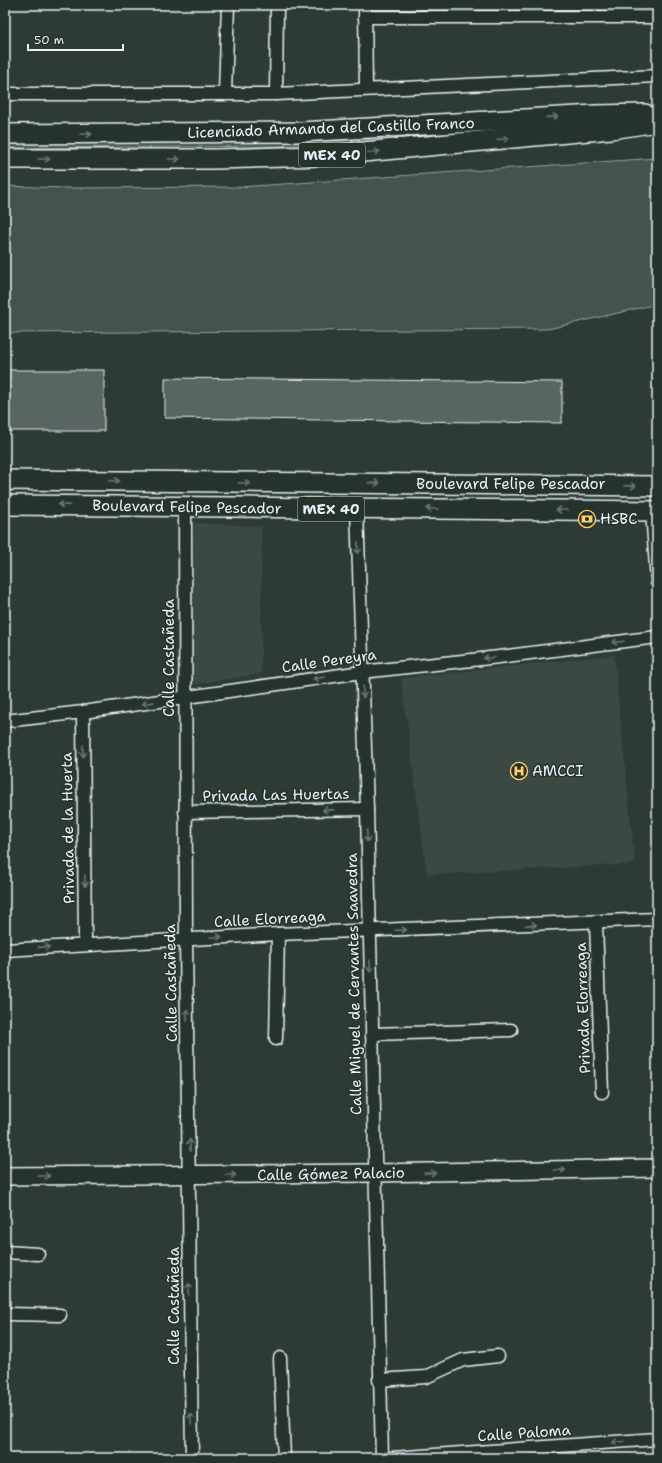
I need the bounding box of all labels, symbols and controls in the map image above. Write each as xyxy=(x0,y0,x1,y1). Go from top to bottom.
scale bar xyxy=(28,26,123,52)
text: 50 m xyxy=(34,32,64,48)
street label: Licenciado Armando del Castillo Franco xyxy=(187,113,475,143)
one-way arrow xyxy=(545,114,558,121)
one-way arrow xyxy=(79,130,92,138)
one-way arrow xyxy=(496,135,509,143)
road number: MEX 40 xyxy=(299,143,365,167)
one-way arrow xyxy=(367,148,380,155)
one-way arrow xyxy=(37,155,50,163)
one-way arrow xyxy=(167,155,180,163)
street label: Boulevard Felipe Pescador xyxy=(416,474,606,494)
one-way arrow xyxy=(107,477,120,485)
one-way arrow xyxy=(237,479,250,486)
one-way arrow xyxy=(367,479,380,487)
one-way arrow xyxy=(623,482,636,489)
street label: Boulevard Felipe Pescador xyxy=(92,495,282,519)
road number: MEX 40 xyxy=(298,497,364,521)
one-way arrow xyxy=(58,501,71,509)
one-way arrow xyxy=(426,505,439,513)
one-way arrow xyxy=(556,506,569,514)
bank icon: HSBC xyxy=(577,509,597,529)
place label: HSBC xyxy=(600,509,637,529)
one-way arrow xyxy=(354,541,362,554)
street label: Calle Castañeda xyxy=(159,598,179,717)
one-way arrow xyxy=(612,638,625,646)
street label: Calle Pereyra xyxy=(280,644,378,678)
one-way arrow xyxy=(483,654,496,662)
one-way arrow xyxy=(312,674,325,682)
one-way arrow xyxy=(359,685,367,698)
one-way arrow xyxy=(142,699,155,707)
one-way arrow xyxy=(79,744,87,757)
street label: Privada de la Huerta xyxy=(57,751,79,904)
hospital icon: AMCCI xyxy=(509,761,529,781)
place label: AMCCI xyxy=(532,761,584,781)
street label: Privada Las Huertas xyxy=(202,784,350,806)
one-way arrow xyxy=(322,806,335,814)
one-way arrow xyxy=(363,829,371,842)
street label: Calle Miguel de Cervantes Saavedra xyxy=(342,852,366,1115)
one-way arrow xyxy=(81,874,88,887)
street label: Calle Elorreaga xyxy=(214,906,327,932)
one-way arrow xyxy=(524,921,537,929)
street label: Calle Castañeda xyxy=(160,923,182,1042)
one-way arrow xyxy=(394,926,407,934)
one-way arrow xyxy=(209,934,222,941)
street label: Privada Elorreaga xyxy=(571,941,595,1074)
one-way arrow xyxy=(37,944,50,951)
one-way arrow xyxy=(366,959,374,972)
one-way arrow xyxy=(184,1009,191,1022)
one-way arrow xyxy=(186,1139,193,1152)
street label: Calle Gómez Palacio xyxy=(257,1163,405,1185)
one-way arrow xyxy=(553,1167,566,1174)
one-way arrow xyxy=(423,1169,436,1177)
one-way arrow xyxy=(223,1171,236,1179)
one-way arrow xyxy=(37,1172,50,1180)
street label: Calle Castañeda xyxy=(164,1246,184,1365)
one-way arrow xyxy=(185,1283,193,1296)
one-way arrow xyxy=(187,1413,195,1426)
street label: Calle Paloma xyxy=(477,1420,572,1446)
one-way arrow xyxy=(612,1439,625,1446)

